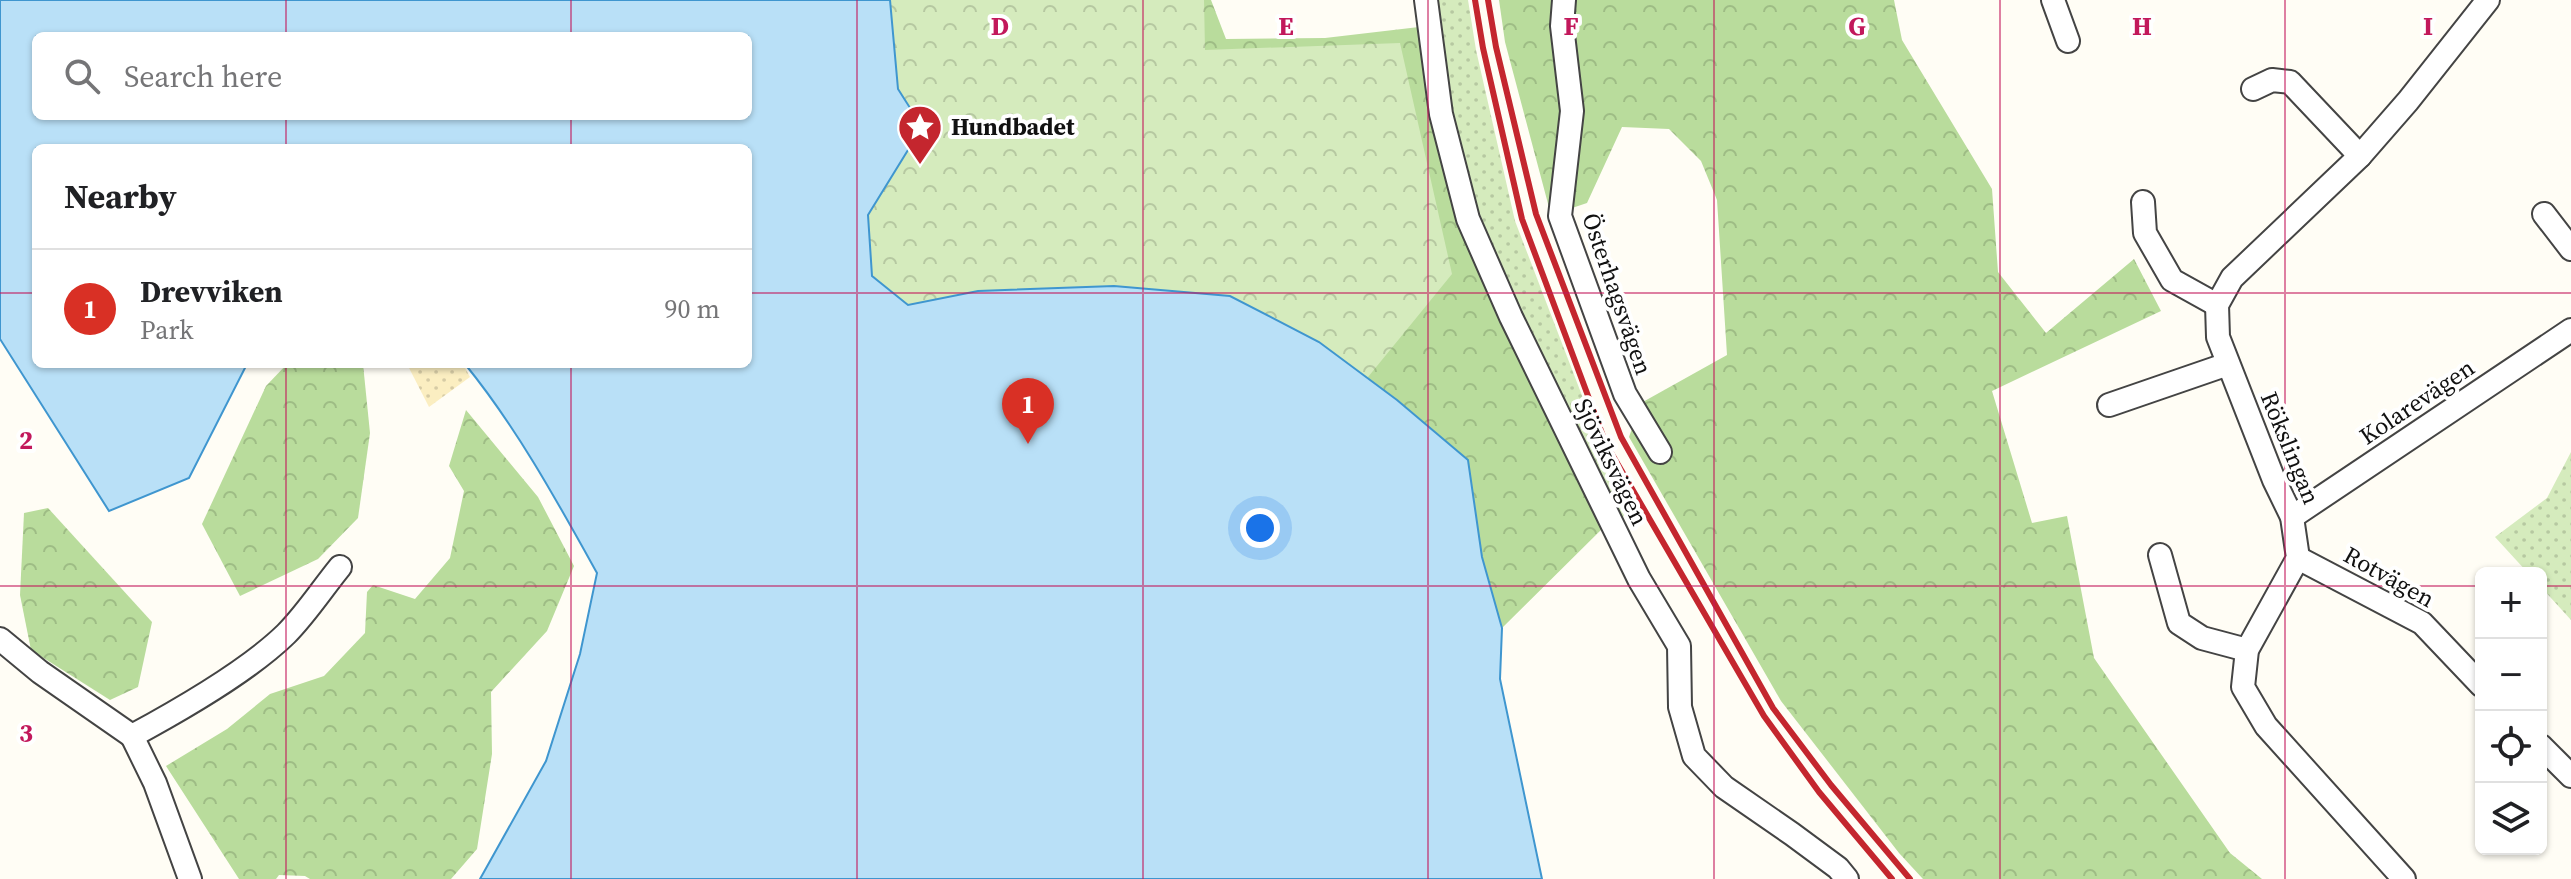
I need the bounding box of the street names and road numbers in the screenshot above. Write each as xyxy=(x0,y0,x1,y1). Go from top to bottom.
street label: Österhagsvägen xyxy=(1574,208,1661,379)
street label: Kolarevägen xyxy=(2353,351,2481,452)
street label: Rökslingan xyxy=(2253,387,2328,509)
street label: Sjöviksvägen xyxy=(1567,393,1656,531)
street label: Rotvägen xyxy=(2338,538,2441,615)

